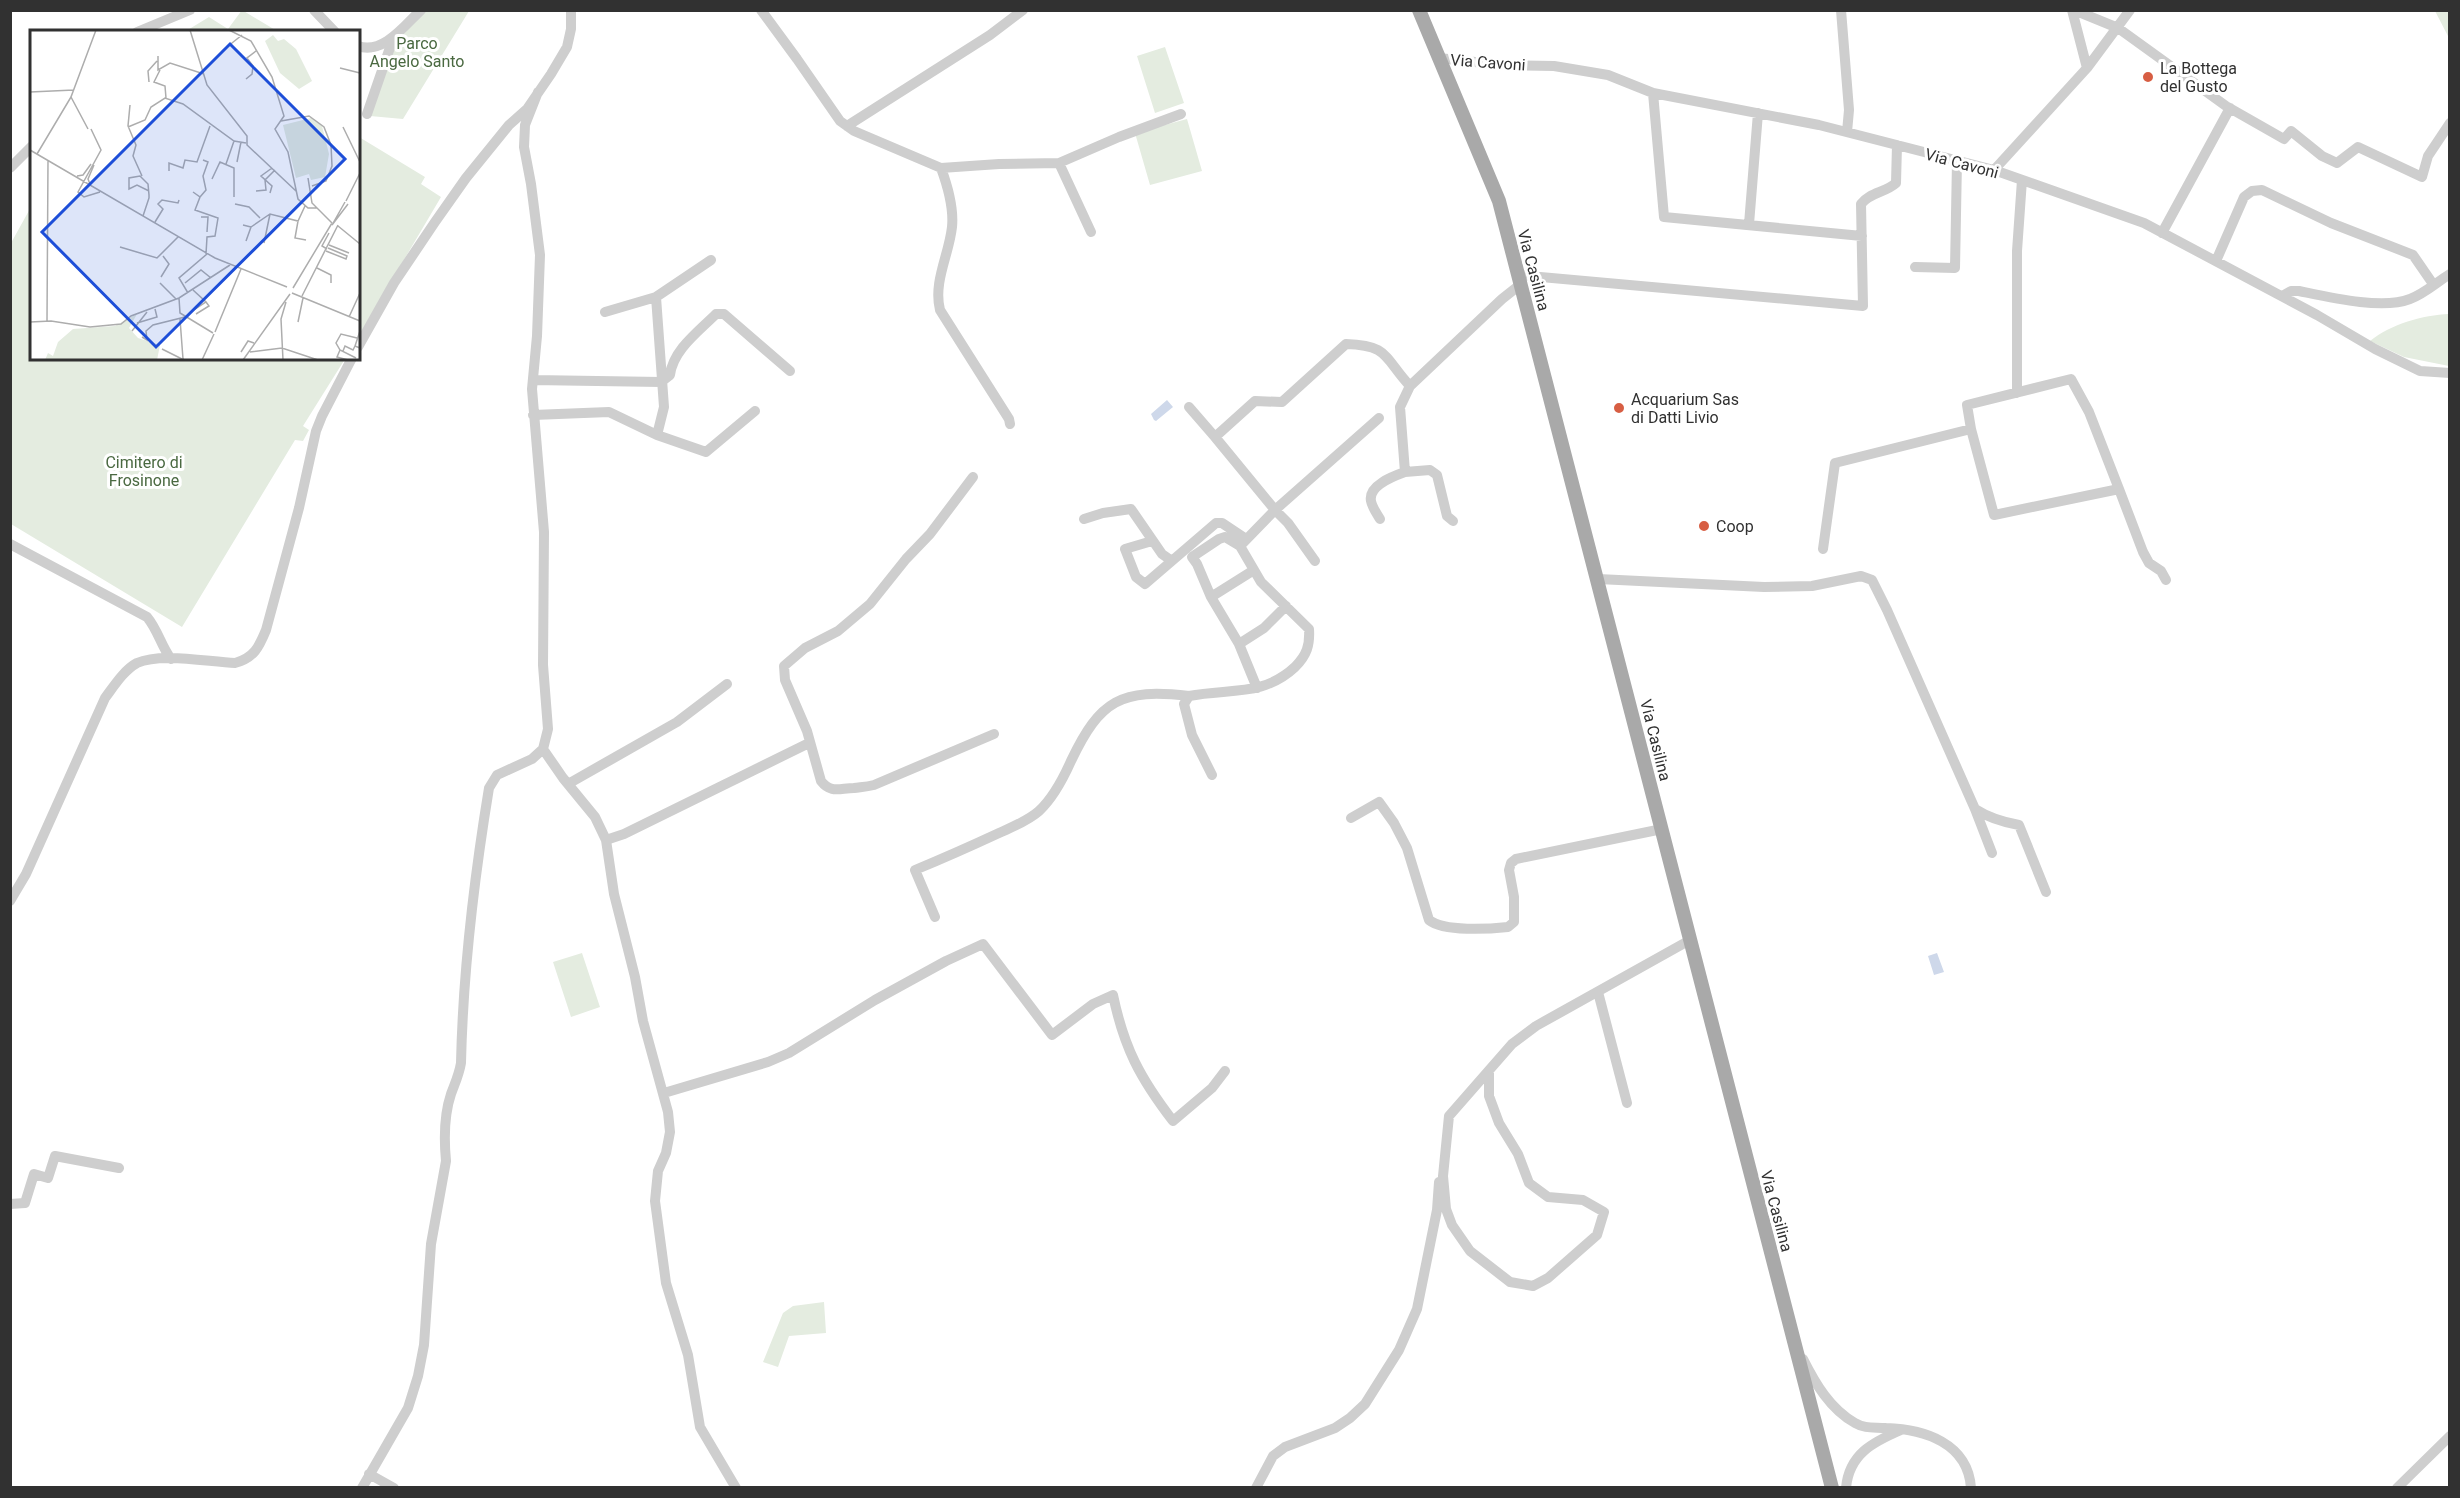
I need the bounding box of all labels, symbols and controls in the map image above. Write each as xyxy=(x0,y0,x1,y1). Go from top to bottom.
inset map xyxy=(30,30,360,360)
park label: Parco Angelo Santo xyxy=(370,34,464,71)
street label: Via Cavoni xyxy=(1450,50,1526,75)
place label: La Bottega del Gusto xyxy=(2160,59,2237,96)
marker: La Bottega del Gusto xyxy=(2141,70,2155,84)
street label: Via Cavoni xyxy=(1923,145,2001,182)
street label: Via Casilina xyxy=(1514,227,1553,313)
place label: Acquarium Sas di Datti Livio xyxy=(1631,390,1739,427)
marker: Acquarium Sas di Datti Livio xyxy=(1612,401,1626,415)
park label: Cimitero di Frosinone xyxy=(105,453,183,490)
place label: Coop xyxy=(1716,517,1754,536)
marker: Coop xyxy=(1697,519,1711,533)
street label: Via Casilina xyxy=(1636,697,1675,783)
street label: Via Casilina xyxy=(1757,1168,1796,1254)

